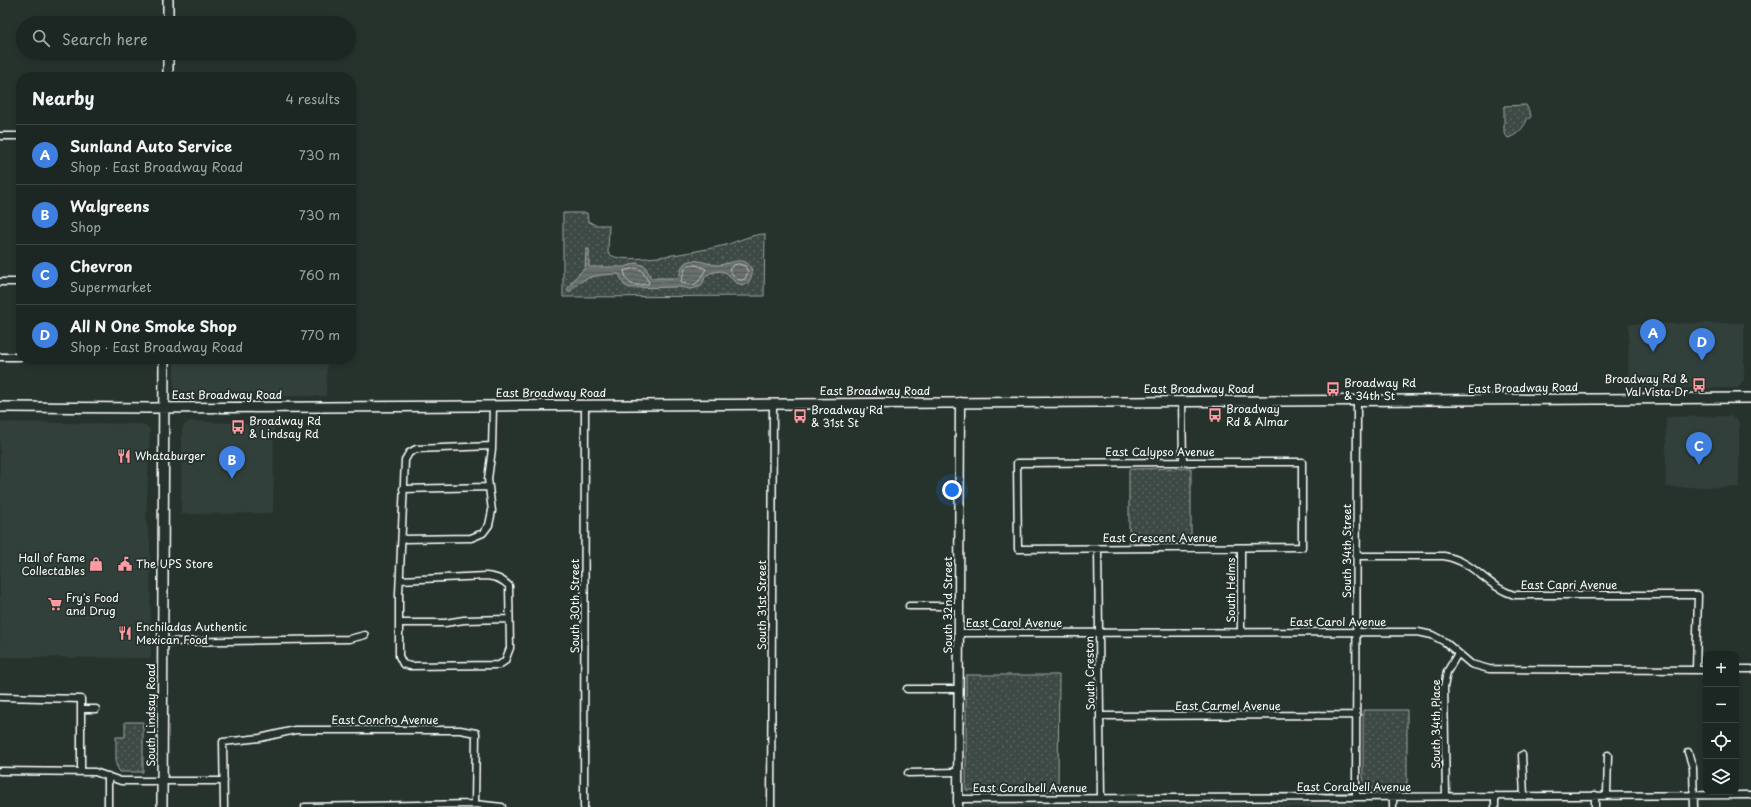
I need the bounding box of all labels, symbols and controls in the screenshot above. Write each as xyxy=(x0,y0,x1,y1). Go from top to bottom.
search box xyxy=(16,16,356,60)
icon: search xyxy=(30,27,52,49)
text: Search here xyxy=(62,27,148,50)
text: Nearby xyxy=(32,85,94,111)
text: 4 results xyxy=(286,89,340,108)
text: Sunland Auto Service xyxy=(70,134,232,157)
text: A xyxy=(40,145,50,164)
text: 730 m xyxy=(299,145,340,164)
text: Shop · East Broadway Road xyxy=(70,157,243,176)
text: Walgreens xyxy=(70,194,149,217)
text: B xyxy=(41,205,49,224)
text: 730 m xyxy=(299,205,340,224)
text: Shop xyxy=(70,217,101,236)
text: Chevron xyxy=(70,254,133,277)
text: C xyxy=(40,265,50,284)
text: 760 m xyxy=(299,265,340,284)
text: Supermarket xyxy=(70,277,152,296)
text: All N One Smoke Shop xyxy=(70,314,237,337)
pin: A xyxy=(1640,319,1666,352)
text: D xyxy=(40,325,50,344)
text: 770 m xyxy=(300,325,340,344)
pin: D xyxy=(1689,328,1715,361)
text: Shop · East Broadway Road xyxy=(70,337,243,356)
place label: Broadway Rd & Val Vista Dr xyxy=(1605,370,1689,400)
place label: Broadway Rd & 34th St xyxy=(1344,374,1416,404)
bus stop icon: Broadway Rd & Val Vista Dr xyxy=(1691,377,1707,393)
street label: East Broadway Road xyxy=(1468,378,1578,397)
street label: East Broadway Road xyxy=(1144,380,1254,397)
bus stop icon: Broadway Rd & 34th St xyxy=(1325,381,1341,397)
street label: East Broadway Road xyxy=(820,382,930,399)
street label: East Broadway Road xyxy=(496,384,606,401)
street label: East Broadway Road xyxy=(172,386,282,403)
place label: Broadway Rd & Almar xyxy=(1226,400,1289,430)
place label: Broadway Rd & 31st St xyxy=(811,401,883,431)
bus stop icon: Broadway Rd & Almar xyxy=(1207,407,1223,423)
bus stop icon: Broadway Rd & 31st St xyxy=(792,408,808,424)
place label: Broadway Rd & Lindsay Rd xyxy=(249,412,321,442)
bus stop icon: Broadway Rd & Lindsay Rd xyxy=(230,419,246,435)
pin: C xyxy=(1686,432,1712,465)
street label: East Calypso Avenue xyxy=(1105,443,1215,460)
pin: B xyxy=(219,446,245,479)
place label: Whataburger xyxy=(135,447,206,464)
restaurant icon: Whataburger xyxy=(116,448,132,464)
your location xyxy=(942,480,962,500)
street label: South 34th Street xyxy=(1338,504,1355,598)
street label: East Crescent Avenue xyxy=(1103,529,1217,546)
place label: Hall of Fame Collectables xyxy=(18,549,85,579)
place label: The UPS Store xyxy=(136,555,213,572)
shop icon: Hall of Fame Collectables xyxy=(88,556,104,572)
public building icon: The UPS Store xyxy=(117,556,133,572)
street label: South 32nd Street xyxy=(939,556,956,653)
street label: South 30th Street xyxy=(566,558,583,653)
street label: South Helms xyxy=(1222,558,1239,622)
street label: South 31st Street xyxy=(753,560,770,650)
street label: East Capri Avenue xyxy=(1521,576,1617,593)
place label: Fry's Food and Drug xyxy=(66,589,119,619)
supermarket icon: Fry's Food and Drug xyxy=(47,596,63,612)
street label: East Carol Avenue xyxy=(1290,613,1386,630)
street label: East Carol Avenue xyxy=(966,614,1062,631)
place label: Enchiladas Authentic Mexican Food xyxy=(136,618,247,648)
restaurant icon: Enchiladas Authentic Mexican Food xyxy=(117,625,133,641)
street label: South Creston xyxy=(1080,635,1099,711)
map controls xyxy=(1703,651,1739,795)
button: + xyxy=(1703,651,1739,687)
street label: South Lindsay Road xyxy=(142,663,159,767)
street label: South 34th Place xyxy=(1427,679,1444,769)
button: − xyxy=(1703,687,1739,723)
street label: East Carmel Avenue xyxy=(1175,697,1281,714)
street label: East Concho Avenue xyxy=(332,711,438,728)
button: locate xyxy=(1703,723,1739,759)
button: layers xyxy=(1703,759,1739,795)
street label: East Coralbell Avenue xyxy=(1297,778,1411,795)
street label: East Coralbell Avenue xyxy=(973,779,1087,796)

